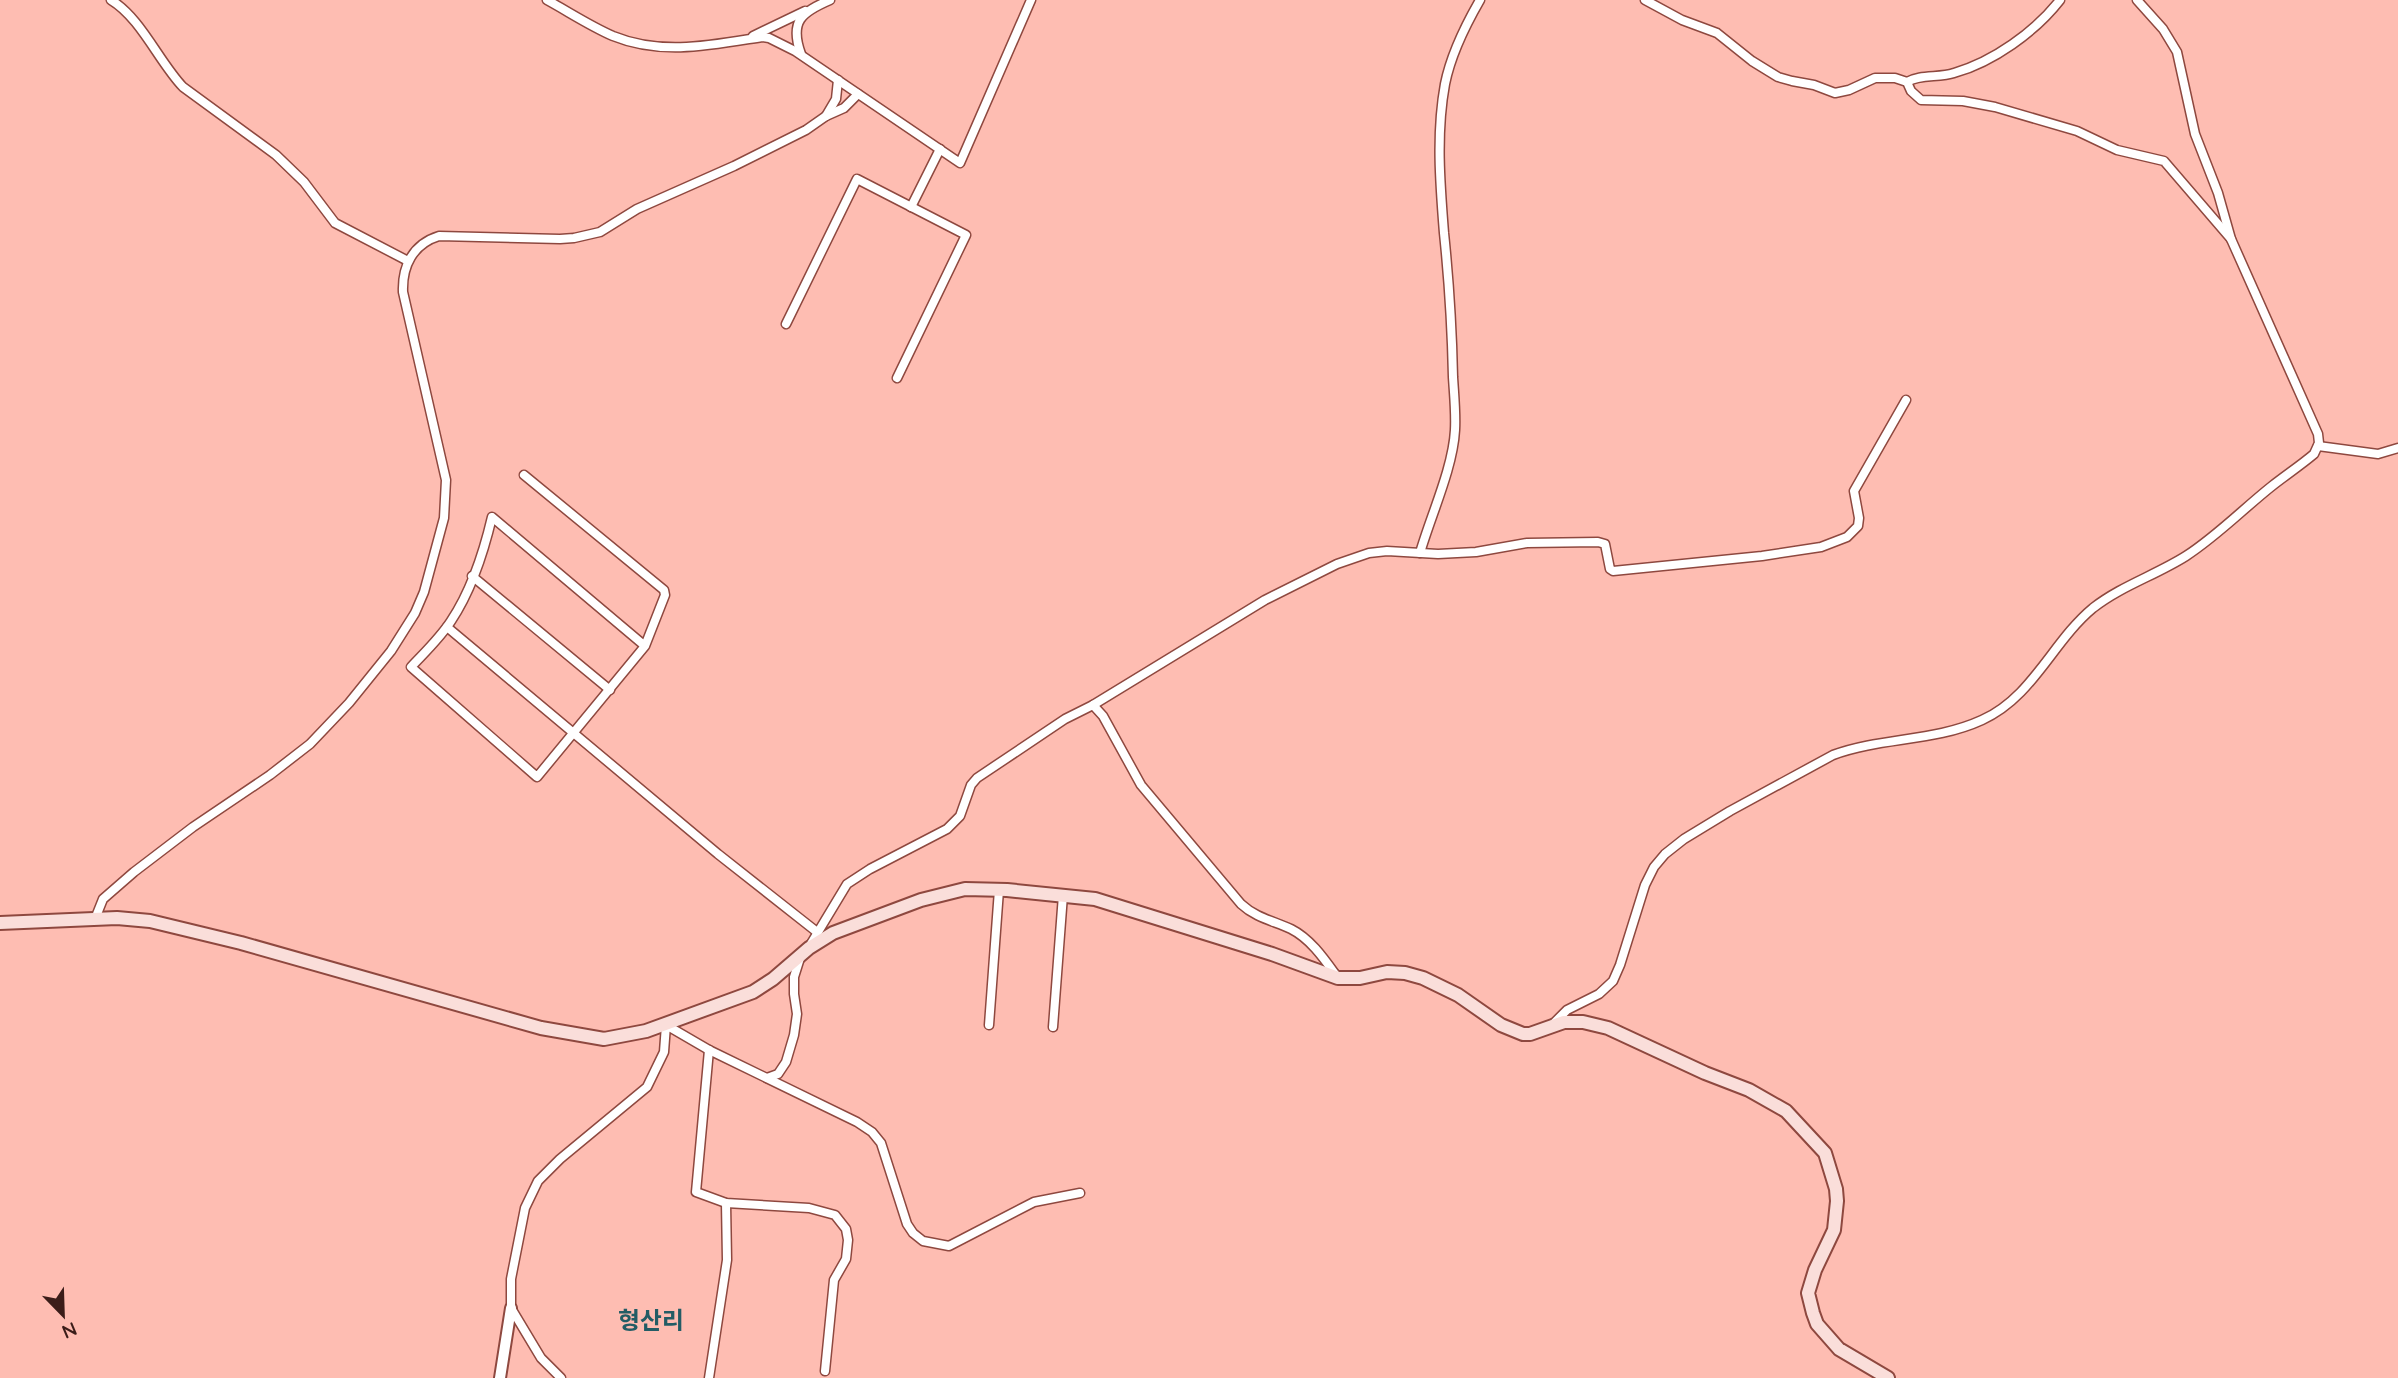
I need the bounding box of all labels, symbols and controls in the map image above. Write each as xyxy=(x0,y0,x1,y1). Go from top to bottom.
north arrow xyxy=(28,1280,98,1350)
district label: 형산리 xyxy=(618,1305,684,1335)
text: N xyxy=(59,1317,81,1344)

